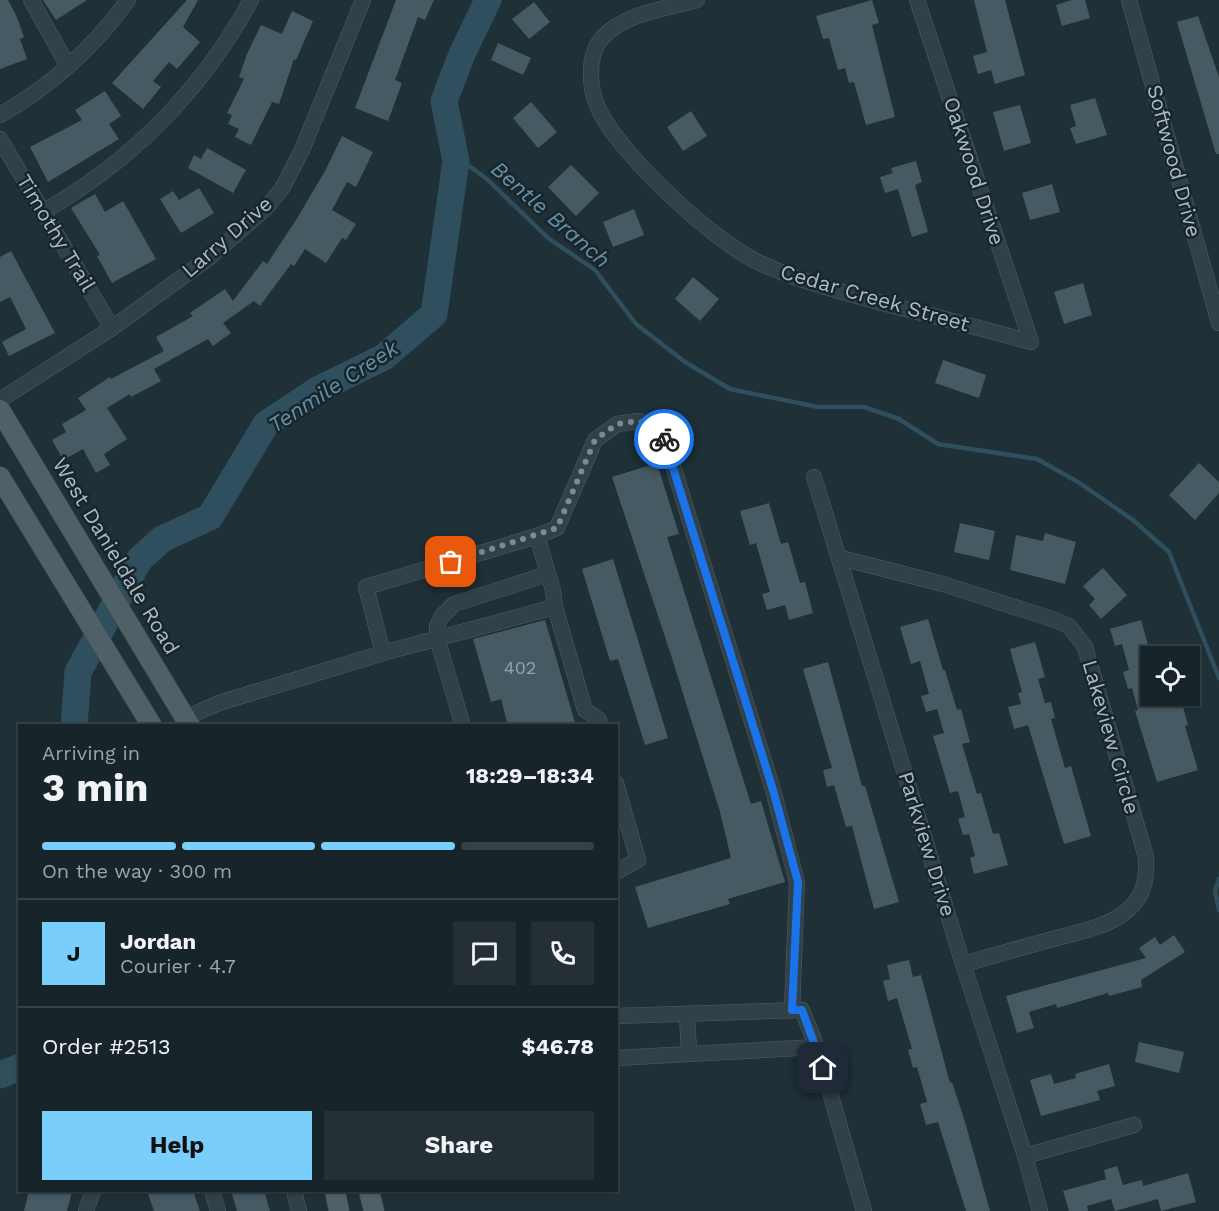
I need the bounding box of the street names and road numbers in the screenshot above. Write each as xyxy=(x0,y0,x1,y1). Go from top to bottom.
street label: Softwood Drive xyxy=(1142,82,1207,240)
street label: Oakwood Drive xyxy=(939,94,1010,248)
street label: Timothy Trail xyxy=(12,170,101,296)
street label: Larry Drive xyxy=(176,191,277,283)
street label: Cedar Creek Street xyxy=(778,259,973,337)
street label: West Danieldale Road xyxy=(48,453,185,659)
street label: Lakeview Circle xyxy=(1078,657,1145,817)
street label: Parkview Drive xyxy=(894,768,961,919)

